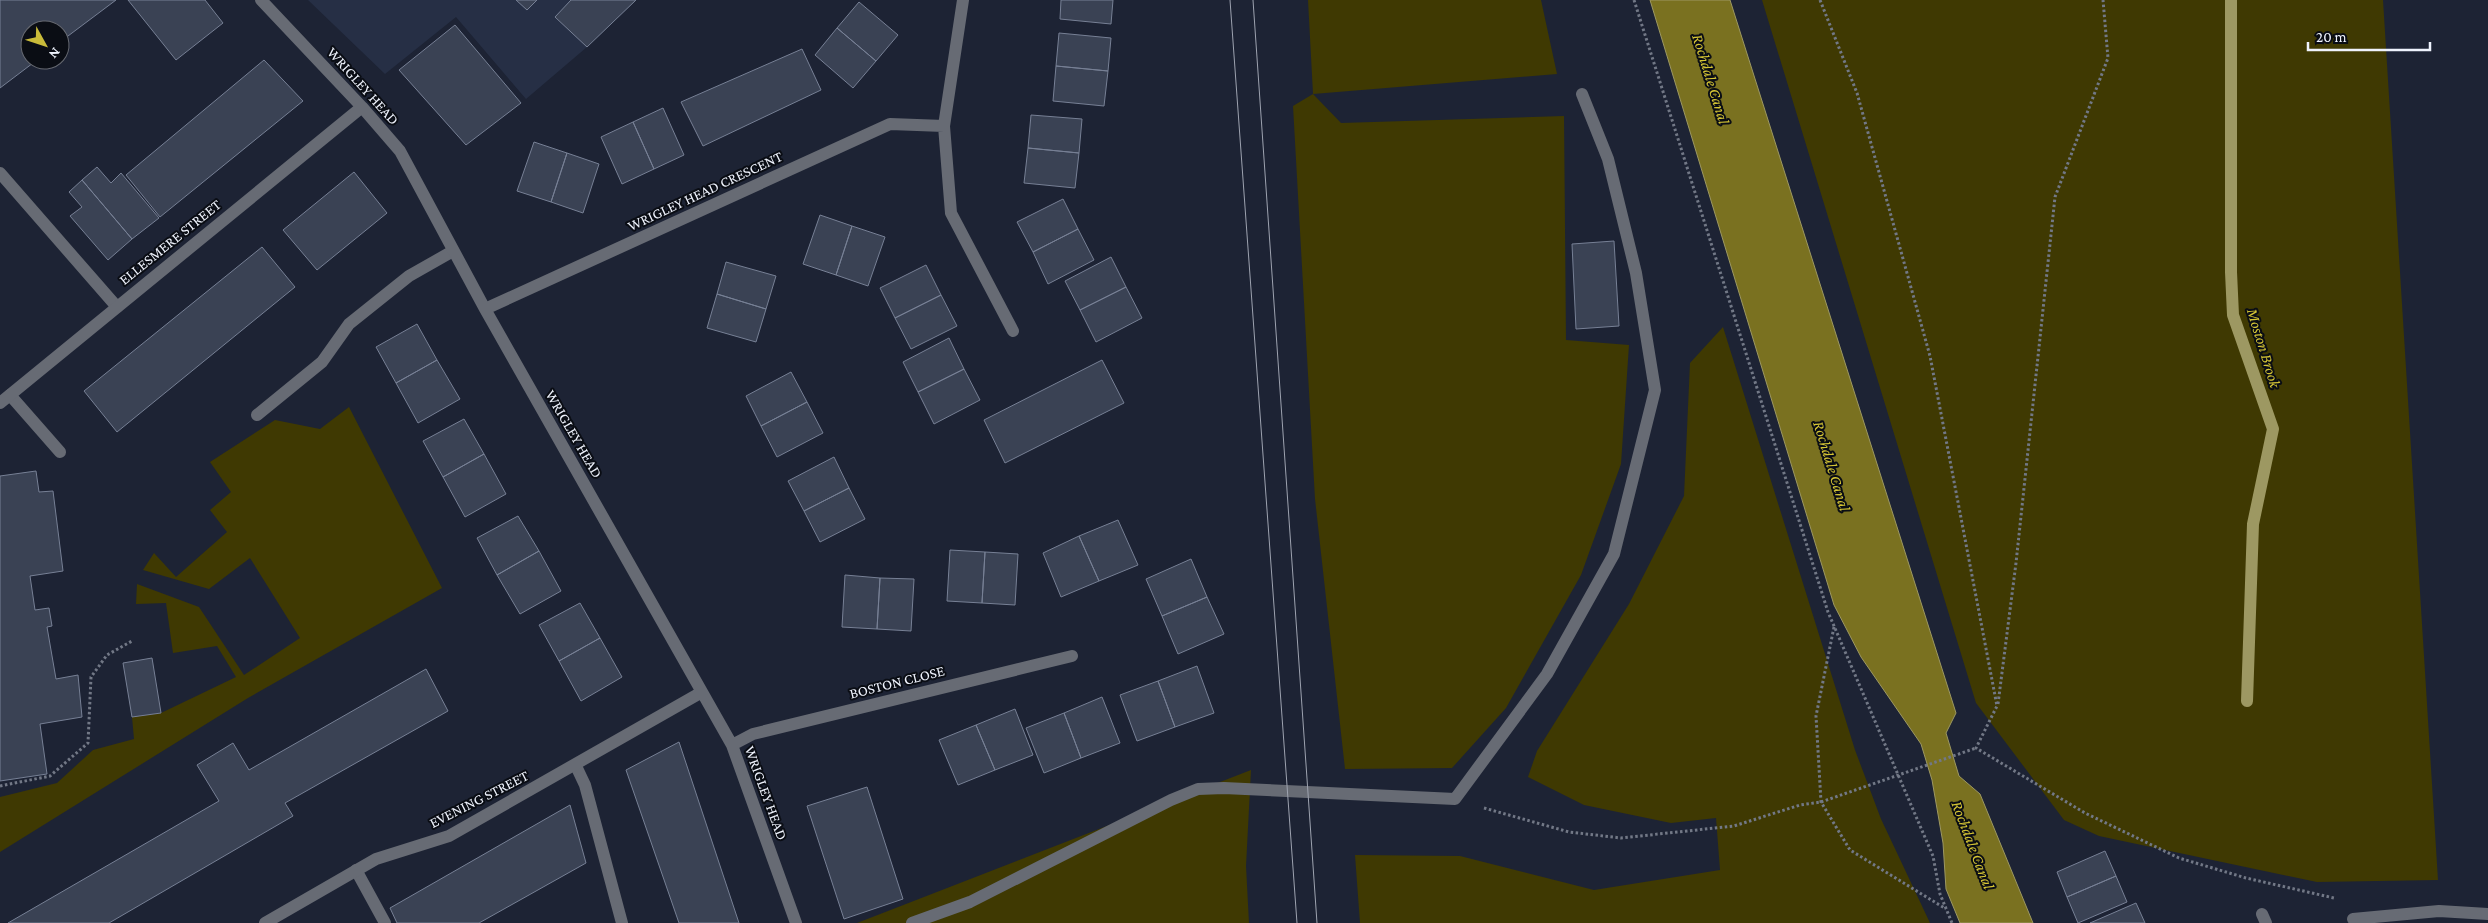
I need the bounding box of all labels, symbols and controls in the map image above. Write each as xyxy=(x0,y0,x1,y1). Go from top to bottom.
north arrow xyxy=(20,20,70,70)
scale bar xyxy=(2308,20,2430,52)
text: 20 m xyxy=(2316,29,2347,45)
water label: Rochdale Canal xyxy=(1689,32,1733,127)
street label: WRIGLEY HEAD xyxy=(324,44,402,128)
text: N xyxy=(45,45,64,63)
street label: WRIGLEY HEAD CRESCENT xyxy=(625,148,785,234)
street label: ELLESMERE STREET xyxy=(116,196,224,288)
water label: Moston Brook xyxy=(2244,305,2284,391)
street label: WRIGLEY HEAD xyxy=(542,387,606,481)
water label: Rochdale Canal xyxy=(1810,419,1854,514)
street label: BOSTON CLOSE xyxy=(848,662,946,702)
street label: WRIGLEY HEAD xyxy=(742,744,790,842)
street label: EVENING STREET xyxy=(427,767,531,831)
water label: Rochdale Canal xyxy=(1948,798,1998,893)

